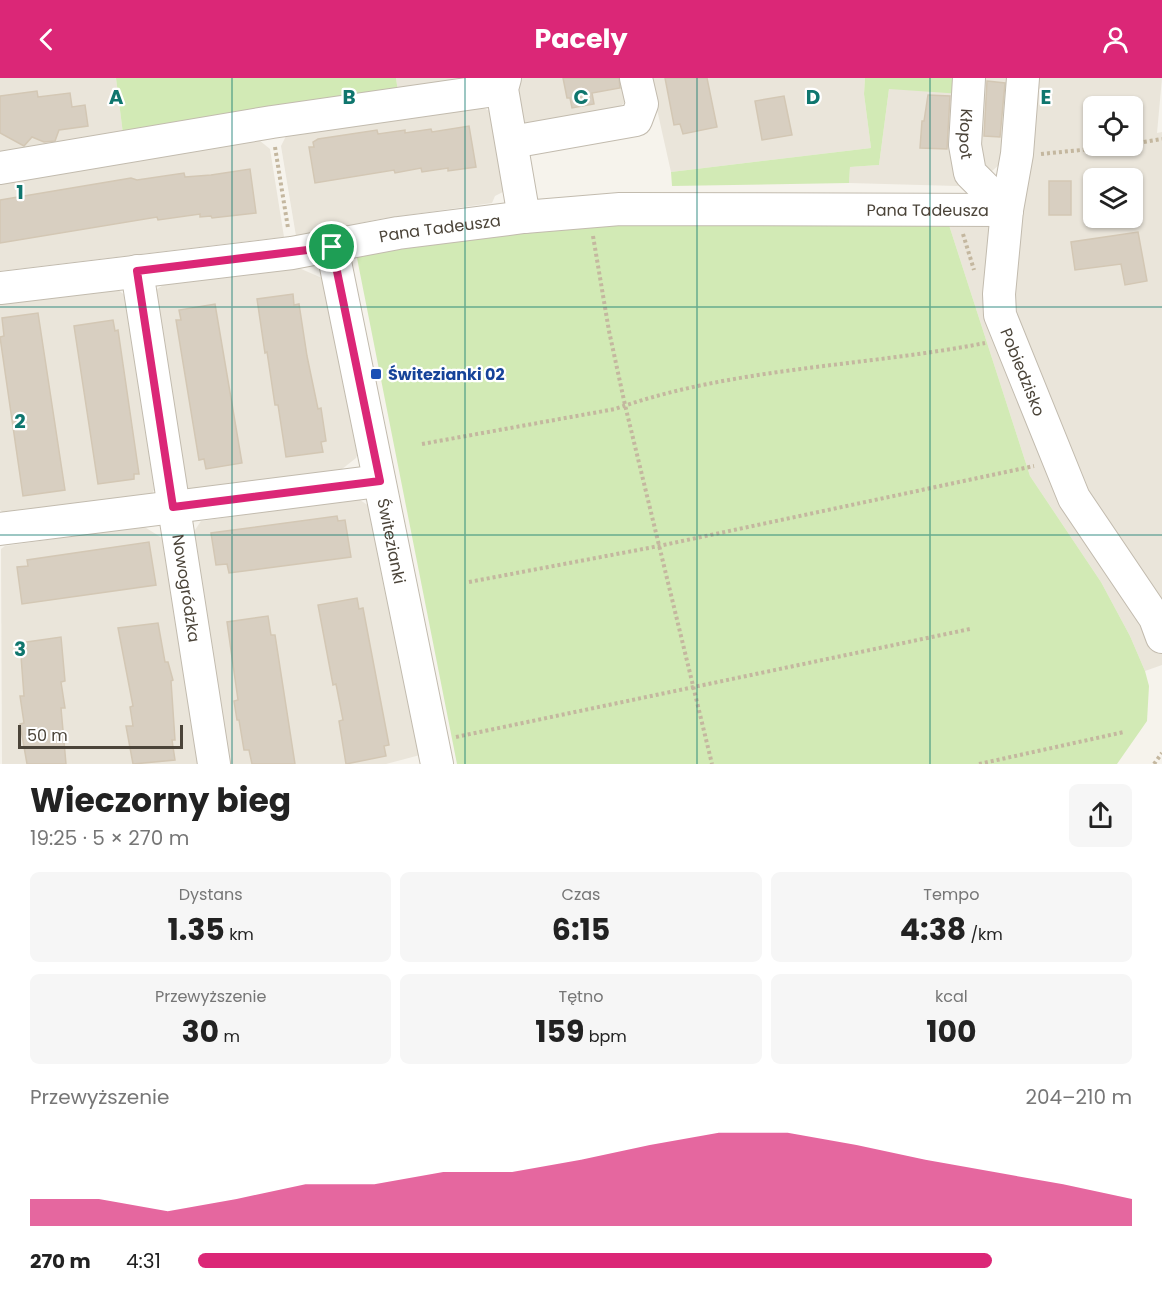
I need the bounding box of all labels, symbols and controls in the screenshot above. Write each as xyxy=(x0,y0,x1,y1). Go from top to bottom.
text: Pacely xyxy=(534,20,628,57)
icon: back xyxy=(30,23,63,56)
icon: person xyxy=(1099,23,1132,56)
text: A xyxy=(109,83,124,111)
text: B xyxy=(342,83,356,111)
text: C xyxy=(573,83,589,111)
text: D xyxy=(806,83,820,111)
text: E xyxy=(1041,83,1051,111)
map controls xyxy=(1083,96,1143,228)
button: locate xyxy=(1083,96,1143,156)
street label: Kłopot xyxy=(953,108,978,161)
button: layers xyxy=(1083,168,1143,228)
text: 1 xyxy=(16,178,24,206)
street label: Pana Tadeusza xyxy=(866,199,989,222)
street label: Pana Tadeusza xyxy=(377,209,502,248)
pin xyxy=(306,221,357,272)
icon: arrive xyxy=(315,230,348,263)
street label: Pobiedzisko xyxy=(994,325,1051,420)
place label: Świtezianki 02 xyxy=(388,363,505,386)
marker: Świtezianki 02 xyxy=(369,367,383,381)
text: 2 xyxy=(14,407,26,435)
street label: Świtezianki xyxy=(371,496,411,586)
street label: Nowogródzka xyxy=(166,533,206,644)
text: 3 xyxy=(14,635,26,663)
scale bar xyxy=(18,722,183,750)
text: 50 m xyxy=(27,724,68,747)
text: Wieczorny bieg xyxy=(30,777,291,824)
button: share xyxy=(1069,784,1132,847)
text: 19:25 · 5 × 270 m xyxy=(30,824,189,852)
text: Dystans xyxy=(179,883,243,906)
text: Czas xyxy=(562,883,600,906)
text: Tempo xyxy=(923,883,979,906)
text: 1.35 xyxy=(167,908,225,951)
text: 6:15 xyxy=(552,908,610,951)
text: 4:38 xyxy=(900,908,966,951)
text: km xyxy=(225,923,254,946)
text: /km xyxy=(966,923,1003,946)
text: Przewyższenie xyxy=(155,985,266,1008)
text: Tętno xyxy=(559,985,603,1008)
text: kcal xyxy=(935,985,968,1008)
text: 30 xyxy=(181,1010,219,1053)
text: 159 xyxy=(535,1010,584,1053)
text: 100 xyxy=(926,1010,977,1053)
text: m xyxy=(219,1025,240,1048)
text: bpm xyxy=(584,1025,627,1048)
text: Przewyższenie xyxy=(30,1083,169,1111)
text: 204–210 m xyxy=(1025,1083,1132,1111)
text: 270 m xyxy=(30,1247,91,1275)
text: 4:31 xyxy=(126,1247,161,1275)

